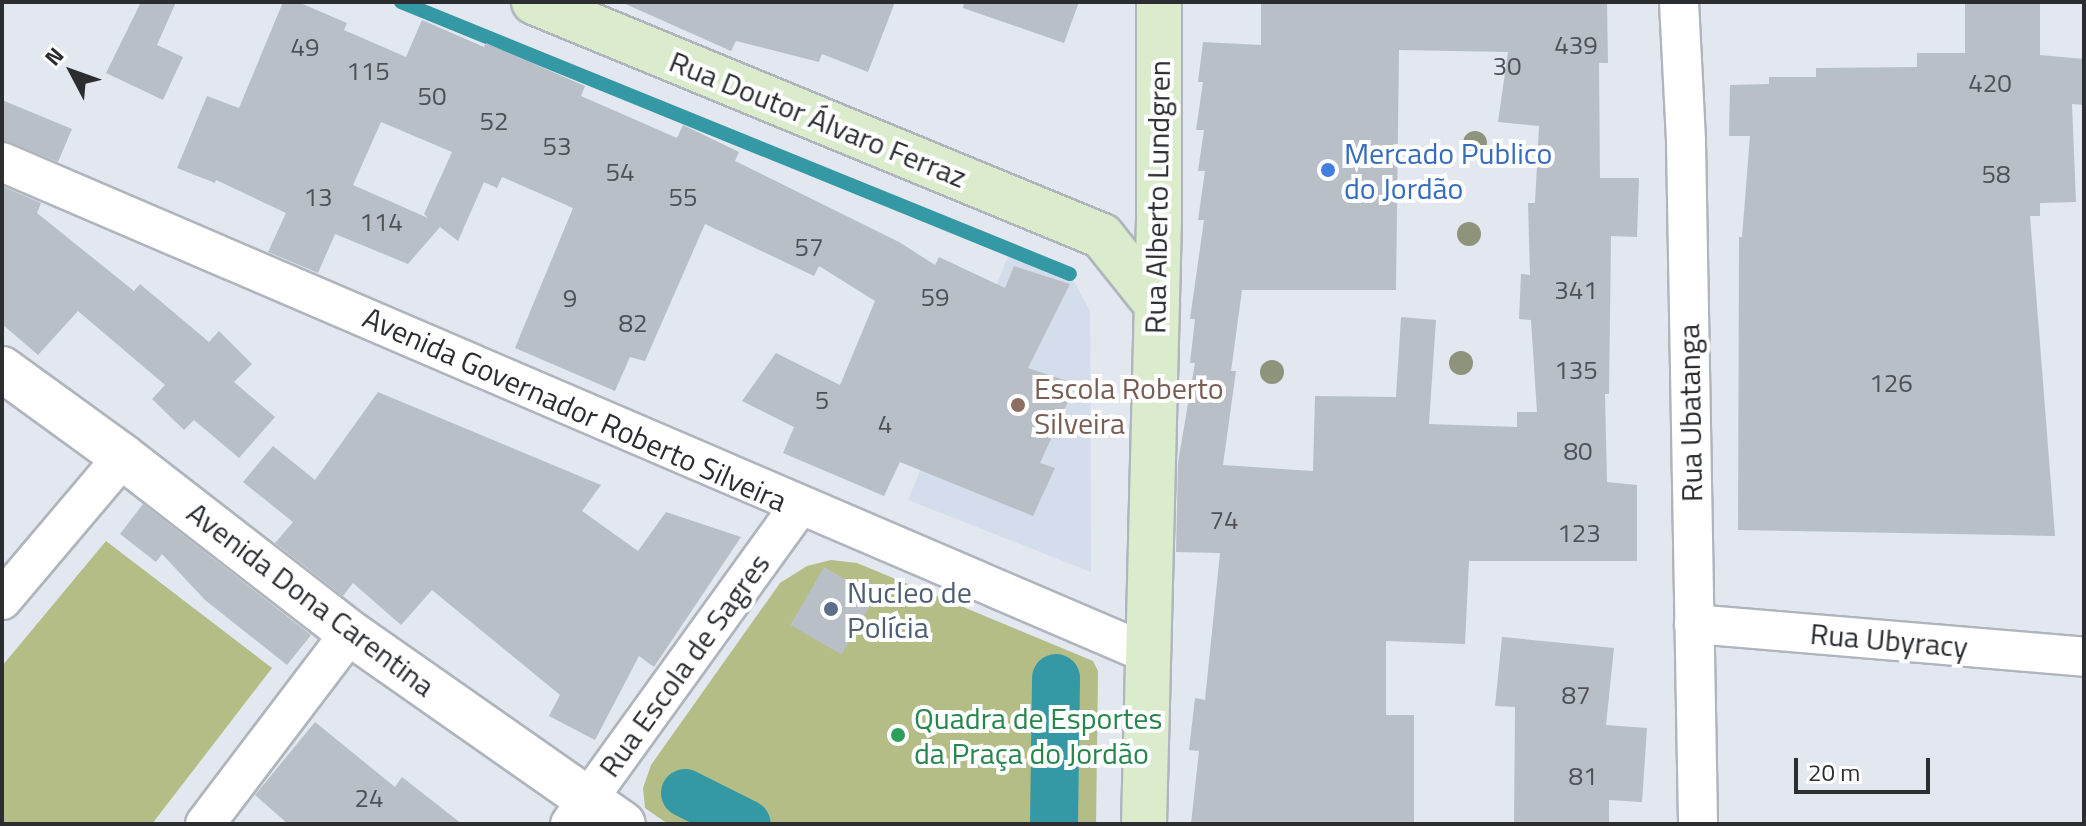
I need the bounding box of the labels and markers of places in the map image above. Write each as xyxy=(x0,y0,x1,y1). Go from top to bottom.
place label: Mercado Publico do Jordão xyxy=(1344,135,1552,206)
marker: Mercado Publico do Jordão xyxy=(1319,161,1337,179)
place label: Escola Roberto Silveira xyxy=(1034,370,1224,440)
marker: Escola Roberto Silveira xyxy=(1009,396,1027,414)
place label: Nucleo de Polícia xyxy=(847,574,972,644)
marker: Nucleo de Polícia xyxy=(822,600,840,618)
place label: Quadra de Esportes da Praça do Jordão xyxy=(914,700,1162,770)
marker: Quadra de Esportes da Praça do Jordão xyxy=(889,726,907,744)

